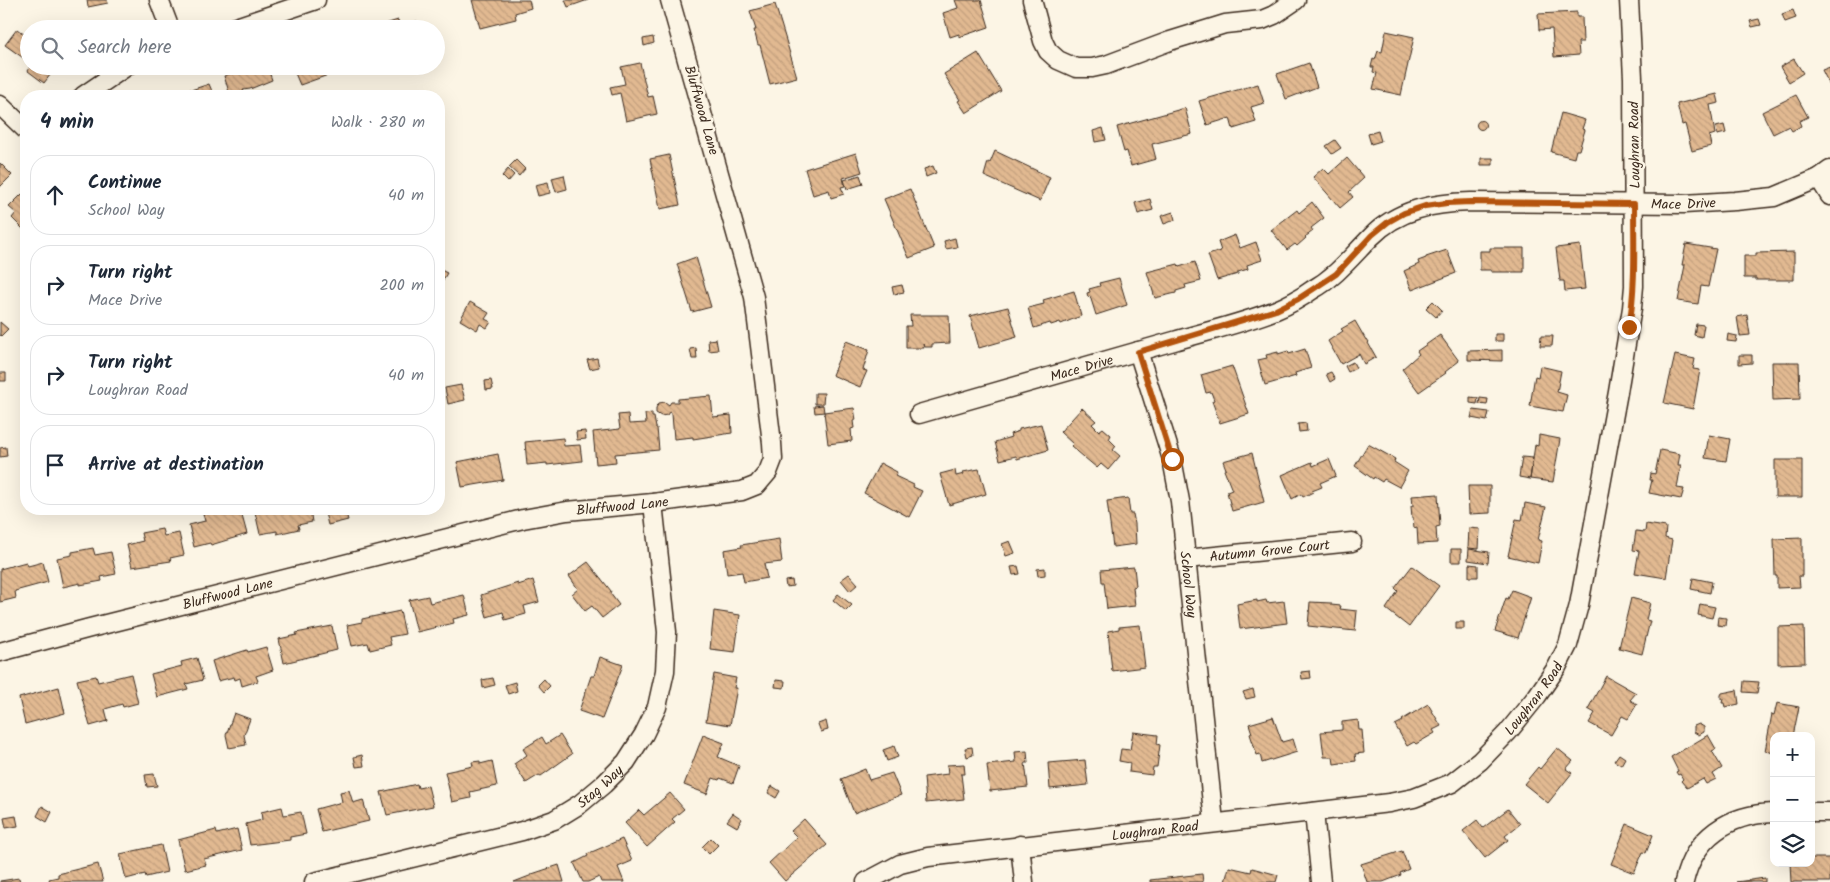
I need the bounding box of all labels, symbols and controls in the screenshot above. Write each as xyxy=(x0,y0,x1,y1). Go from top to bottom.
search box xyxy=(20,20,445,75)
text: Search here xyxy=(78,33,172,63)
icon: search xyxy=(38,34,66,62)
street label: Bluffwood Lane xyxy=(678,63,725,158)
street label: Loughran Road xyxy=(1623,100,1647,189)
text: 4 min xyxy=(40,106,94,139)
text: Walk · 280 m xyxy=(331,110,425,135)
text: Continue xyxy=(88,168,161,198)
icon: ahead xyxy=(41,181,69,209)
text: 40 m xyxy=(388,183,424,208)
street label: Mace Drive xyxy=(1651,192,1717,216)
text: School Way xyxy=(88,198,165,223)
text: Turn right xyxy=(88,258,173,288)
icon: right xyxy=(41,271,69,299)
text: 200 m xyxy=(380,273,424,298)
text: Mace Drive xyxy=(88,288,162,313)
route end xyxy=(1618,316,1641,339)
text: Turn right xyxy=(88,348,173,378)
street label: Mace Drive xyxy=(1048,349,1117,388)
icon: right xyxy=(41,361,69,389)
text: 40 m xyxy=(388,363,424,388)
text: Loughran Road xyxy=(88,378,188,403)
route start xyxy=(1161,448,1184,471)
text: Arrive at destination xyxy=(88,450,264,480)
icon: arrive xyxy=(41,451,69,479)
street label: Bluffwood Lane xyxy=(575,491,671,522)
street label: Autumn Grove Court xyxy=(1209,534,1331,569)
street label: School Way xyxy=(1173,550,1202,620)
street label: Bluffwood Lane xyxy=(180,572,276,616)
street label: Loughran Road xyxy=(1499,658,1570,741)
map controls xyxy=(1770,732,1815,867)
button: + xyxy=(1770,732,1815,777)
street label: Stag Way xyxy=(572,760,629,814)
button: − xyxy=(1770,777,1815,822)
street label: Loughran Road xyxy=(1111,815,1201,847)
button: layers xyxy=(1770,822,1815,867)

